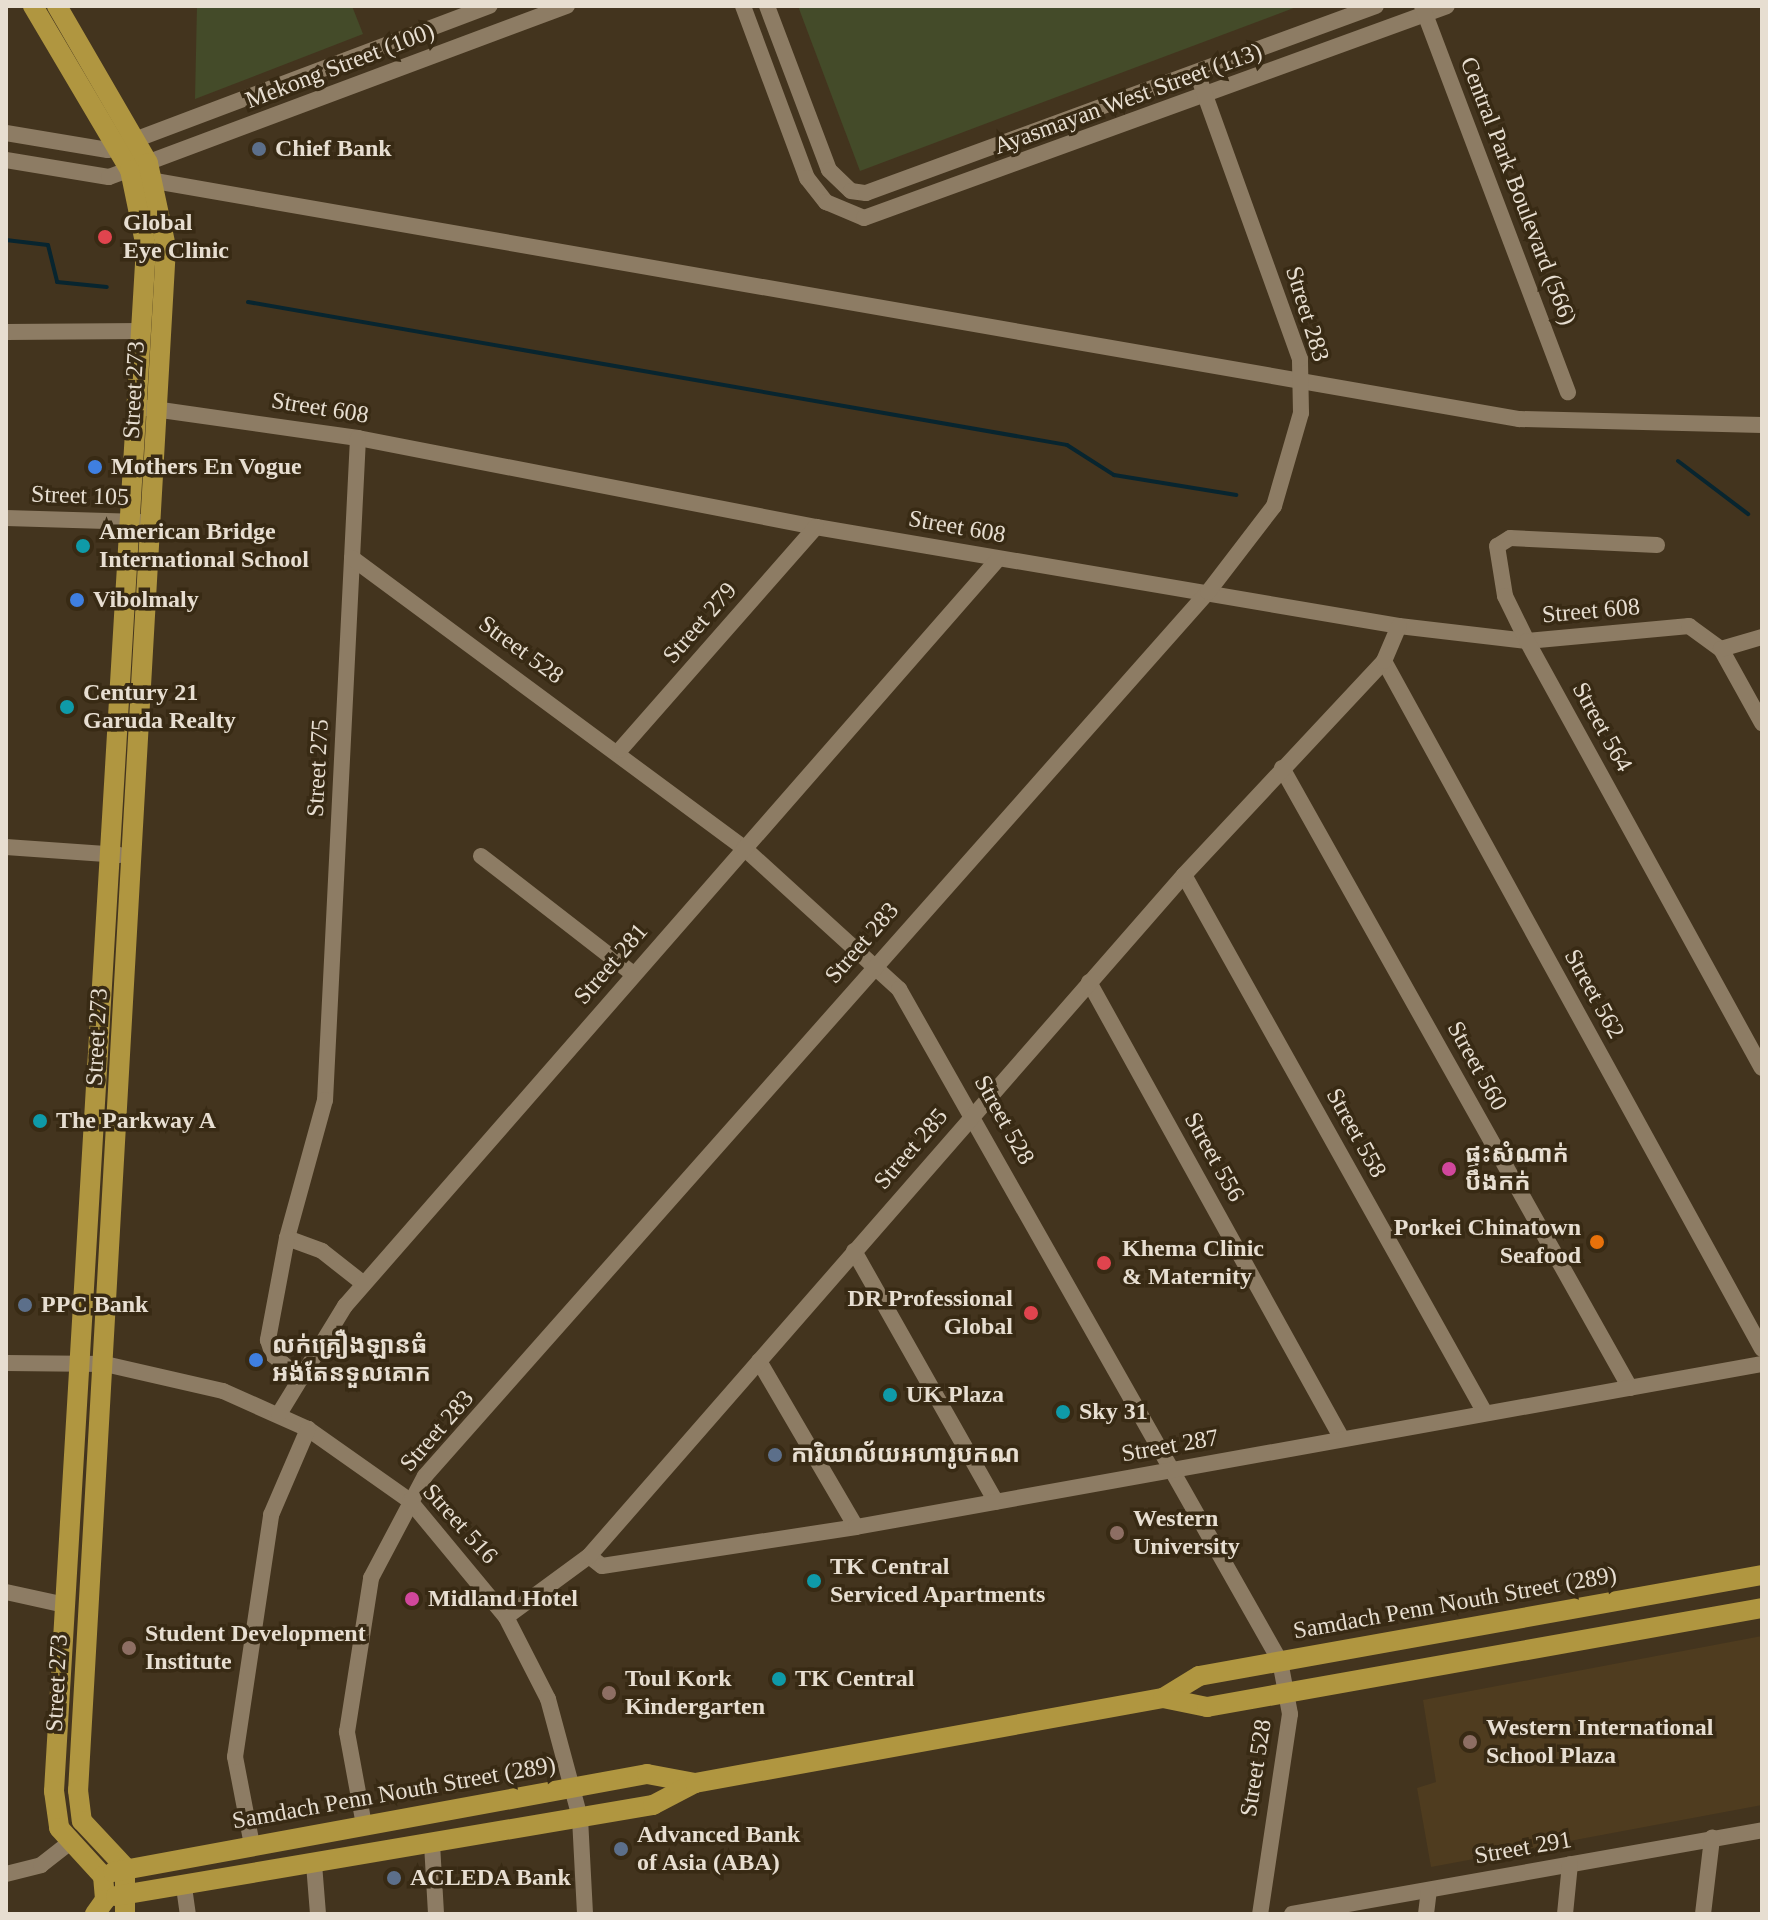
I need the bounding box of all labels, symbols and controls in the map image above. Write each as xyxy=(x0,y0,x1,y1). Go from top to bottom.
street label: Mekong Street (100) xyxy=(242,17,438,115)
street label: Ayasmayan West Street (113) xyxy=(990,37,1266,161)
street label: Central Park Boulevard (566) xyxy=(1454,53,1582,329)
place label: Chief Bank xyxy=(275,135,392,163)
marker: Chief Bank xyxy=(250,140,268,158)
place label: Global Eye Clinic xyxy=(123,209,229,265)
marker: Global Eye Clinic xyxy=(94,226,116,248)
street label: Street 283 xyxy=(1279,263,1335,365)
street label: Street 273 xyxy=(117,340,151,440)
street label: Street 608 xyxy=(269,386,371,430)
place label: Mothers En Vogue xyxy=(111,453,302,481)
marker: Mothers En Vogue xyxy=(86,458,104,476)
street label: Street 105 xyxy=(31,480,129,512)
street label: Street 608 xyxy=(906,504,1008,550)
place label: American Bridge International School xyxy=(99,518,309,574)
marker: American Bridge International School xyxy=(74,537,92,555)
street label: Street 279 xyxy=(657,577,743,669)
place label: Vibolmaly xyxy=(93,586,199,614)
marker: Vibolmaly xyxy=(68,591,86,609)
street label: Street 608 xyxy=(1541,592,1641,630)
street label: Street 528 xyxy=(473,610,569,690)
street label: Street 564 xyxy=(1566,677,1638,777)
place label: Century 21 Garuda Realty xyxy=(83,679,236,735)
marker: Century 21 Garuda Realty xyxy=(58,698,76,716)
street label: Street 275 xyxy=(301,718,335,818)
street label: Street 283 xyxy=(819,897,905,989)
street label: Street 281 xyxy=(568,918,654,1010)
street label: Street 562 xyxy=(1558,944,1630,1044)
street label: Street 273 xyxy=(80,987,114,1087)
street label: Street 560 xyxy=(1441,1016,1513,1116)
street label: Street 528 xyxy=(968,1070,1040,1170)
street label: Street 558 xyxy=(1320,1083,1392,1183)
street label: Street 285 xyxy=(868,1103,954,1195)
place label: The Parkway A xyxy=(56,1107,217,1135)
street label: Street 556 xyxy=(1178,1107,1250,1207)
marker: The Parkway A xyxy=(31,1112,49,1130)
place label: ផ្ទះសំណាក់ បឹងកក់ xyxy=(1465,1141,1569,1197)
marker: ផ្ទះសំណាក់ បឹងកក់ xyxy=(1440,1160,1458,1178)
place label: Porkei Chinatown Seafood xyxy=(1394,1214,1581,1270)
marker: Porkei Chinatown Seafood xyxy=(1588,1233,1606,1251)
place label: Khema Clinic & Maternity xyxy=(1122,1235,1264,1291)
marker: Khema Clinic & Maternity xyxy=(1093,1252,1115,1274)
place label: DR Professional Global xyxy=(847,1285,1013,1341)
place label: PPC Bank xyxy=(41,1291,148,1319)
marker: PPC Bank xyxy=(16,1296,34,1314)
marker: DR Professional Global xyxy=(1020,1302,1042,1324)
place label: លក់គ្រឿងឡានធំ អង់តែនទួលគោក xyxy=(272,1332,431,1388)
marker: លក់គ្រឿងឡានធំ អង់តែនទួលគោក xyxy=(247,1351,265,1369)
place label: UK Plaza xyxy=(906,1381,1004,1409)
street label: Street 283 xyxy=(394,1385,480,1477)
marker: UK Plaza xyxy=(881,1386,899,1404)
place label: Sky 31 xyxy=(1079,1398,1148,1426)
marker: Sky 31 xyxy=(1054,1403,1072,1421)
street label: Street 287 xyxy=(1119,1423,1221,1469)
place label: ការិយាល័យអហារូបកណ xyxy=(791,1441,1020,1469)
marker: ការិយាល័យអហារូបកណ xyxy=(766,1446,784,1464)
street label: Street 516 xyxy=(417,1478,503,1570)
place label: Western University xyxy=(1133,1505,1240,1561)
marker: Western University xyxy=(1108,1524,1126,1542)
place label: TK Central Serviced Apartments xyxy=(830,1553,1047,1609)
street label: Samdach Penn Nouth Street (289) xyxy=(1291,1560,1619,1646)
marker: TK Central Serviced Apartments xyxy=(805,1572,823,1590)
place label: Midland Hotel xyxy=(428,1585,578,1613)
marker: Midland Hotel xyxy=(403,1590,421,1608)
place label: Student Development Institute xyxy=(145,1620,366,1676)
street label: Street 273 xyxy=(40,1633,74,1733)
marker: Student Development Institute xyxy=(120,1639,138,1657)
place label: Toul Kork Kindergarten xyxy=(625,1665,765,1721)
place label: TK Central xyxy=(795,1665,914,1693)
marker: TK Central xyxy=(770,1670,788,1688)
marker: Toul Kork Kindergarten xyxy=(600,1684,618,1702)
place label: Western International School Plaza xyxy=(1486,1714,1713,1770)
street label: Street 528 xyxy=(1234,1717,1278,1819)
marker: Western International School Plaza xyxy=(1461,1733,1479,1751)
street label: Samdach Penn Nouth Street (289) xyxy=(230,1750,558,1836)
place label: Advanced Bank of Asia (ABA) xyxy=(637,1821,800,1877)
street label: Street 291 xyxy=(1472,1825,1574,1871)
marker: Advanced Bank of Asia (ABA) xyxy=(612,1840,630,1858)
place label: ACLEDA Bank xyxy=(410,1864,572,1892)
marker: ACLEDA Bank xyxy=(385,1869,403,1887)

